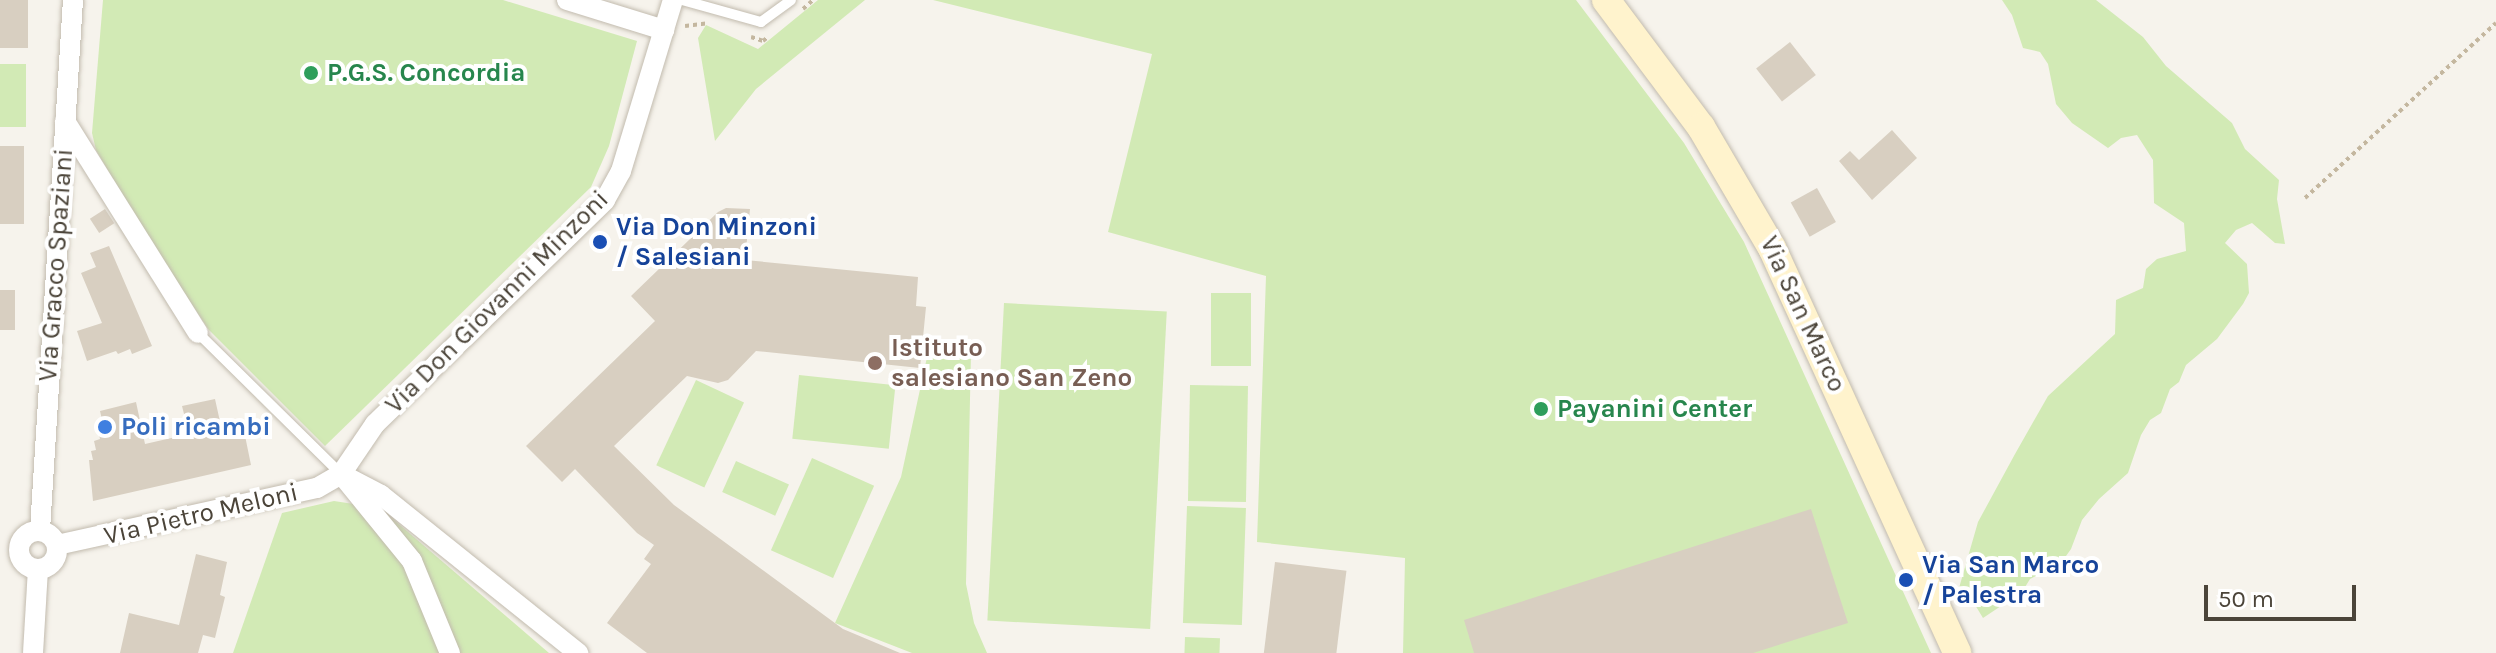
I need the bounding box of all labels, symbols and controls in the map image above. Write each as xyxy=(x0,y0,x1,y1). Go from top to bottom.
place label: P.G.S. Concordia xyxy=(327,57,525,89)
marker: P.G.S. Concordia xyxy=(302,64,320,82)
street label: Via Gracco Spaziani xyxy=(32,147,80,383)
street label: Via Don Giovanni Minzoni xyxy=(379,184,615,420)
place label: Via Don Minzoni / Salesiani xyxy=(616,211,817,272)
street label: Via San Marco xyxy=(1753,231,1853,397)
marker: Via Don Minzoni / Salesiani xyxy=(591,233,609,251)
place label: Istituto salesiano San Zeno xyxy=(891,332,1132,394)
marker: Istituto salesiano San Zeno xyxy=(866,354,884,372)
place label: Payanini Center xyxy=(1557,393,1752,425)
marker: Payanini Center xyxy=(1532,400,1550,418)
place label: Poli ricambi xyxy=(121,411,271,443)
marker: Poli ricambi xyxy=(96,418,114,436)
street label: Via Pietro Meloni xyxy=(101,477,301,551)
place label: Via San Marco / Palestra xyxy=(1922,549,2099,610)
scale bar xyxy=(2208,569,2360,619)
marker: Via San Marco / Palestra xyxy=(1897,571,1915,589)
text: 50 m xyxy=(2218,585,2274,613)

